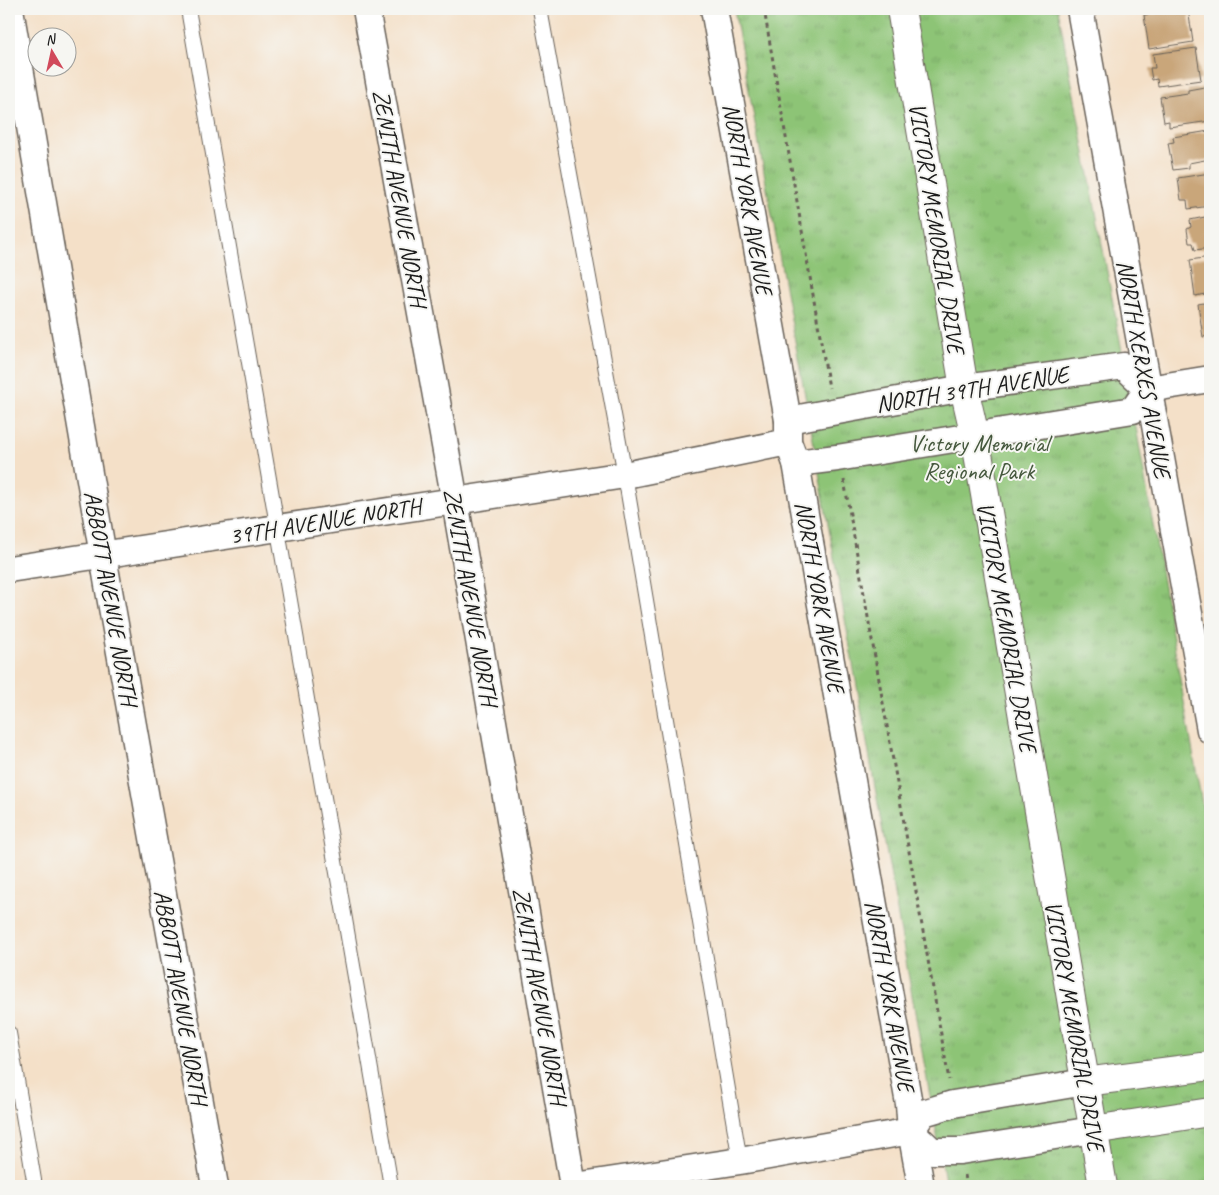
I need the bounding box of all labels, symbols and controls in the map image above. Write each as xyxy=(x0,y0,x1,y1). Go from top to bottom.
north arrow xyxy=(28,28,78,78)
text: N xyxy=(44,30,58,49)
street label: ZENITH AVENUE NORTH xyxy=(366,87,435,313)
street label: VICTORY MEMORIAL DRIVE xyxy=(902,100,972,358)
street label: NORTH YORK AVENUE xyxy=(716,101,780,300)
street label: NORTH XERXES AVENUE xyxy=(1110,258,1179,484)
street label: NORTH 39TH AVENUE xyxy=(874,358,1074,419)
park label: Victory Memorial Regional Park xyxy=(909,428,1052,486)
street label: ZENITH AVENUE NORTH xyxy=(437,486,506,712)
street label: ABBOTT AVENUE NORTH xyxy=(77,489,145,712)
street label: 39TH AVENUE NORTH xyxy=(227,491,426,551)
street label: NORTH YORK AVENUE xyxy=(788,499,852,698)
street label: VICTORY MEMORIAL DRIVE xyxy=(970,500,1044,757)
street label: ZENITH AVENUE NORTH xyxy=(506,885,575,1111)
street label: ABBOTT AVENUE NORTH xyxy=(147,888,215,1111)
street label: NORTH YORK AVENUE xyxy=(858,898,922,1097)
street label: VICTORY MEMORIAL DRIVE xyxy=(1038,899,1112,1156)

